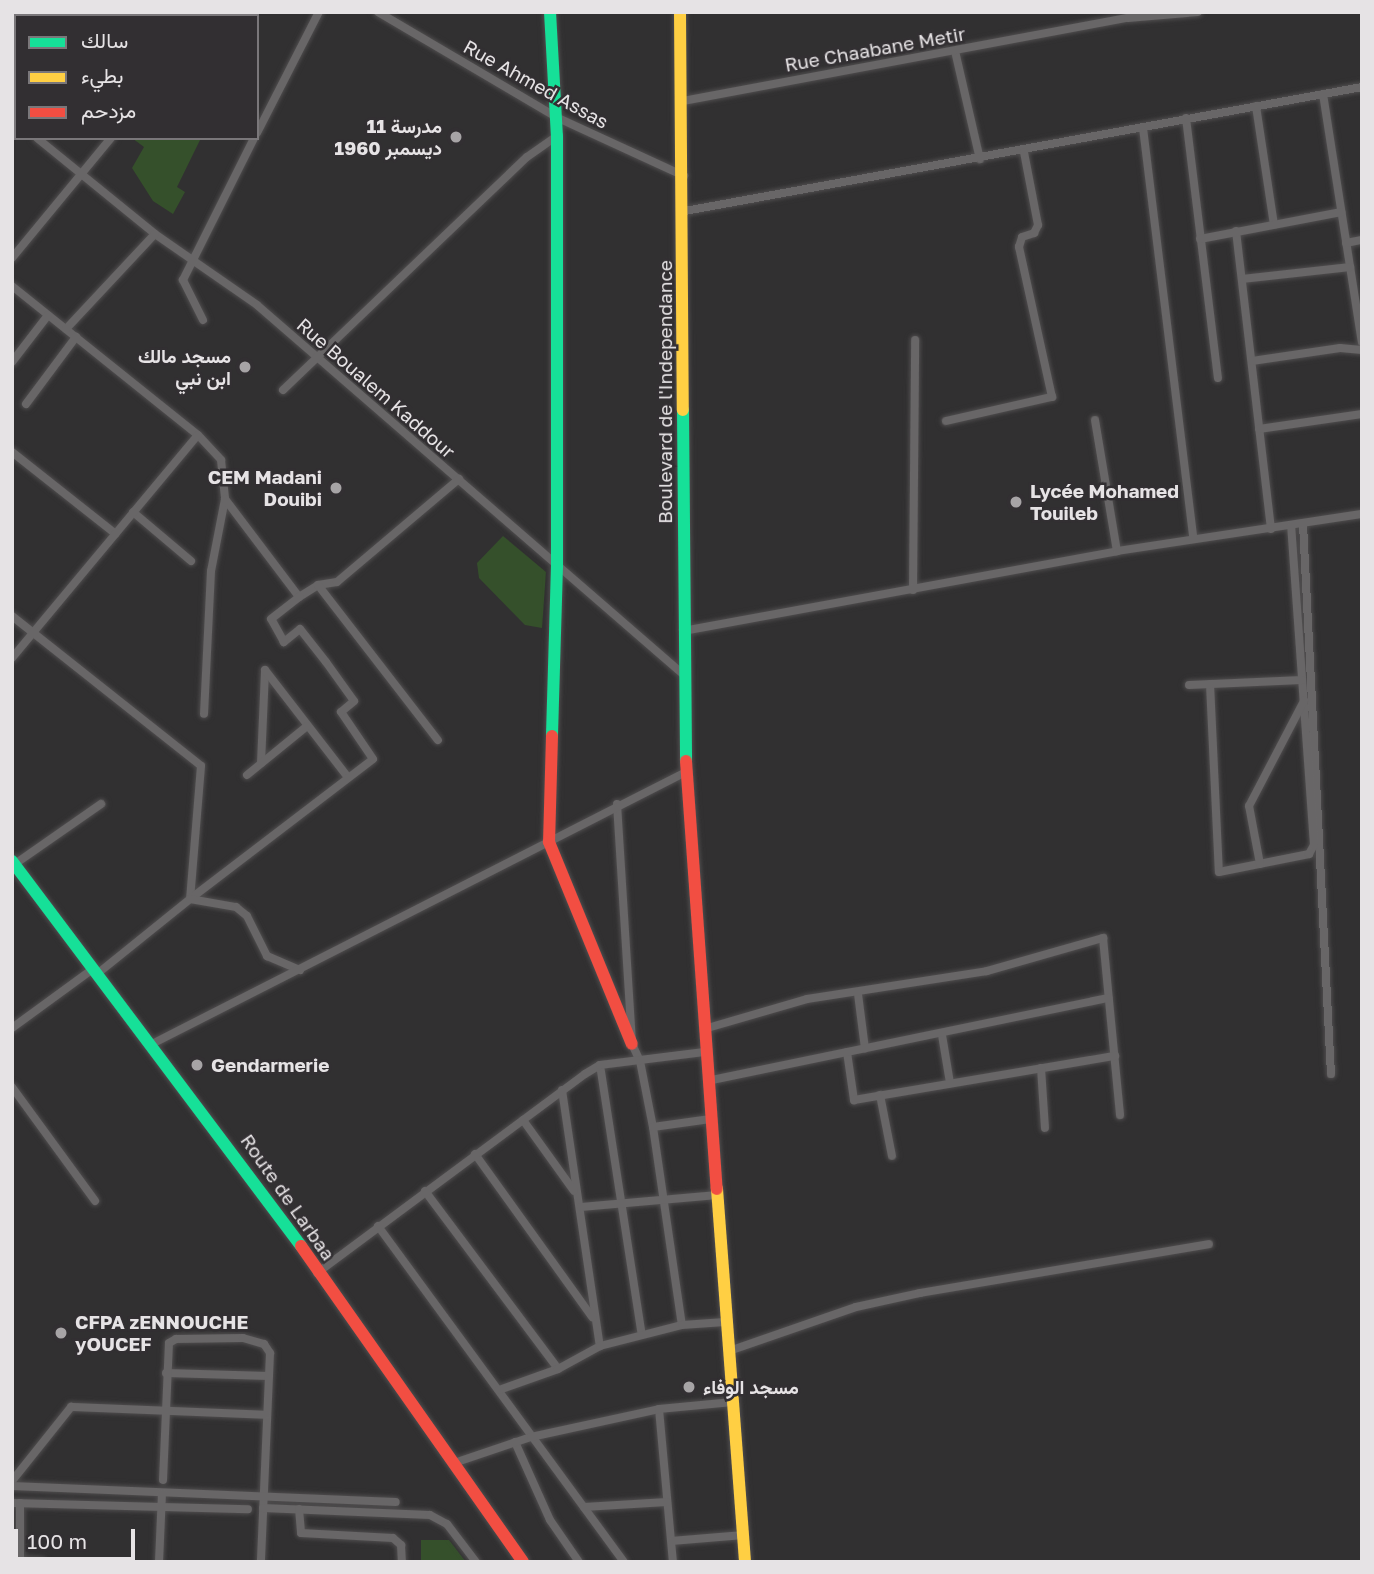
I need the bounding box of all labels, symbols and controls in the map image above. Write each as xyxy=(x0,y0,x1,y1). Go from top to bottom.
legend xyxy=(14,14,259,140)
street label: Rue Chaabane Metir xyxy=(783,22,967,76)
text: سالك xyxy=(81,27,128,53)
street label: Rue Ahmed Assas xyxy=(460,35,612,133)
text: بطيء xyxy=(81,62,124,88)
text: مزدحم xyxy=(81,97,136,123)
place label: مدرسة 11 ديسمبر 1960 xyxy=(334,115,442,159)
marker: مدرسة 11 ديسمبر 1960 xyxy=(448,129,464,145)
street label: Boulevard de l'Independance xyxy=(654,260,676,524)
street label: Rue Boualem Kaddour xyxy=(292,313,460,463)
place label: مسجد مالك ابن نبي xyxy=(138,345,231,389)
marker: مسجد مالك ابن نبي xyxy=(237,359,253,375)
place label: CEM Madani Douibi xyxy=(208,466,322,510)
marker: CEM Madani Douibi xyxy=(328,480,344,496)
place label: Lycée Mohamed Touileb xyxy=(1030,480,1179,524)
marker: Lycée Mohamed Touileb xyxy=(1008,494,1024,510)
place label: Gendarmerie xyxy=(211,1054,329,1076)
marker: Gendarmerie xyxy=(189,1057,205,1073)
street label: Route de Larbaa xyxy=(236,1130,340,1264)
place label: CFPA zENNOUCHE yOUCEF xyxy=(75,1311,248,1355)
marker: CFPA zENNOUCHE yOUCEF xyxy=(53,1325,69,1341)
place label: مسجد الوفاء xyxy=(703,1376,799,1398)
marker: مسجد الوفاء xyxy=(681,1379,697,1395)
scale bar xyxy=(18,1514,138,1558)
text: 100 m xyxy=(27,1528,87,1554)

